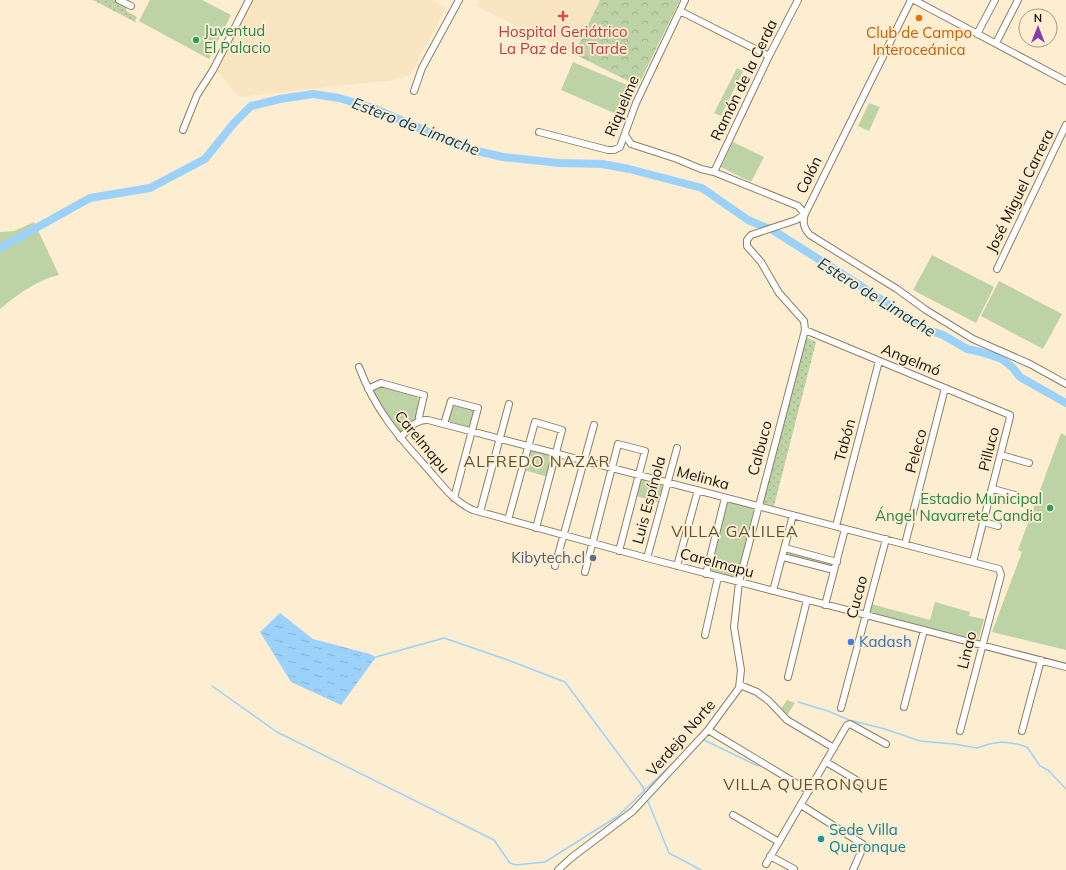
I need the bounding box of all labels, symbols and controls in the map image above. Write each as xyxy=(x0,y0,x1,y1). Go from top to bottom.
north arrow xyxy=(1018,8,1058,48)
marker: Hospital Geriátrico La Paz de la Tarde xyxy=(557,10,569,22)
text: N xyxy=(1034,11,1042,25)
marker: Club de Campo Interoceánica xyxy=(914,13,924,23)
street label: Ramón de la Cerda xyxy=(706,16,781,144)
place label: Juventud El Palacio xyxy=(204,21,271,57)
place label: Hospital Geriátrico La Paz de la Tarde xyxy=(498,22,628,58)
place label: Club de Campo Interoceánica xyxy=(866,23,972,59)
marker: Juventud El Palacio xyxy=(191,35,201,45)
street label: Riquelme xyxy=(600,72,643,139)
water label: Estero de Limache xyxy=(349,92,483,160)
street label: José Miguel Carrera xyxy=(981,126,1058,256)
street label: Colón xyxy=(791,153,826,197)
water label: Estero de Limache xyxy=(814,253,940,341)
street label: Angelmó xyxy=(879,339,944,380)
street label: Carelmapu xyxy=(391,406,454,477)
street label: Tabón xyxy=(830,417,859,463)
street label: Calbuco xyxy=(743,418,776,477)
street label: Pilluco xyxy=(974,425,1003,473)
street label: Peleco xyxy=(900,427,931,475)
district label: ALFREDO NAZAR xyxy=(463,451,611,471)
street label: Luis Espínola xyxy=(628,454,669,546)
street label: Melinka xyxy=(675,461,731,494)
place label: Estadio Municipal Ángel Navarrete Candia xyxy=(875,489,1042,525)
marker: Estadio Municipal Ángel Navarrete Candia xyxy=(1045,503,1055,513)
district label: VILLA GALILEA xyxy=(671,521,799,541)
street label: Carelmapu xyxy=(678,544,756,582)
place label: Kibytech.cl xyxy=(511,548,585,567)
marker: Kibytech.cl xyxy=(588,553,598,563)
street label: Cucao xyxy=(842,573,871,620)
street label: Linao xyxy=(953,629,980,671)
place label: Kadash xyxy=(859,632,912,651)
marker: Kadash xyxy=(846,637,856,647)
street label: Verdejo Norte xyxy=(642,695,719,780)
district label: VILLA QUERONQUE xyxy=(723,774,889,794)
place label: Sede Villa Queronque xyxy=(829,820,906,856)
marker: Sede Villa Queronque xyxy=(816,834,826,844)

